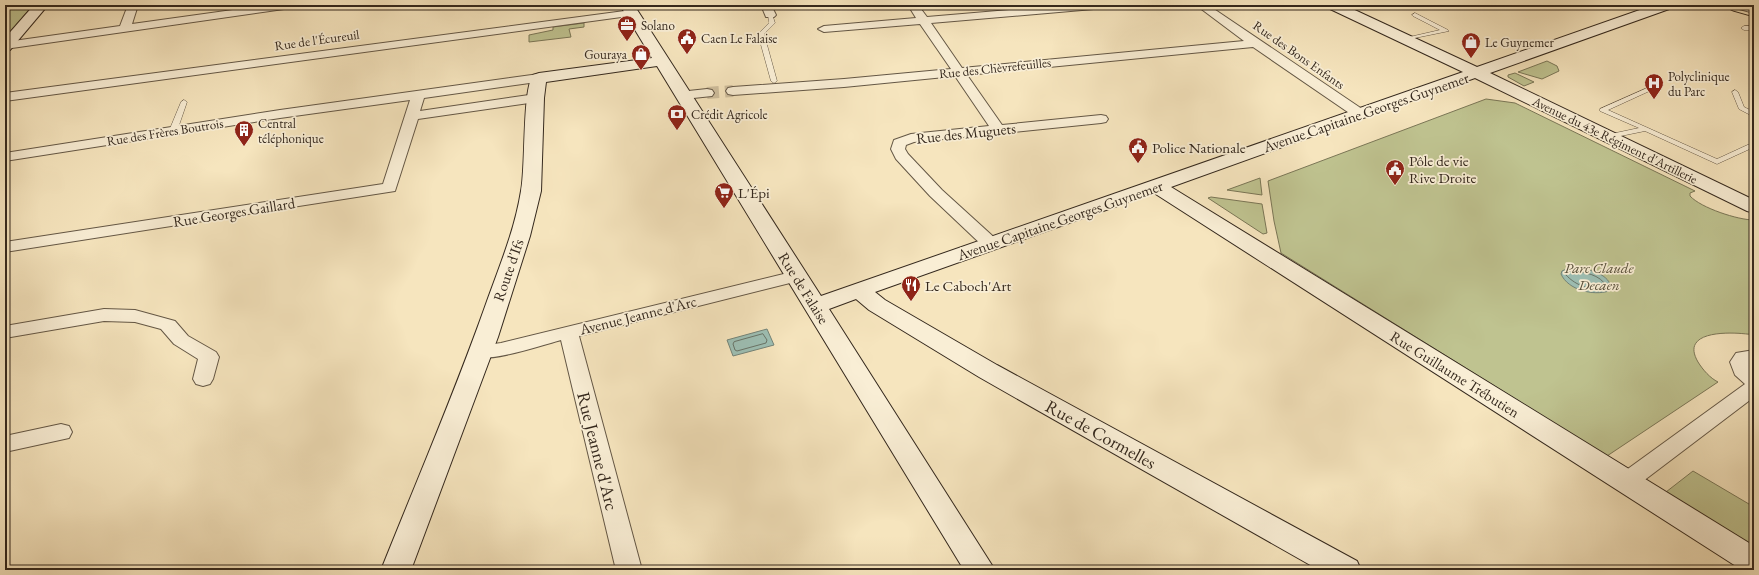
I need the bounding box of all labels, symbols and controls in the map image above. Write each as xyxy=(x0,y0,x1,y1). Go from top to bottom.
office icon: Solano xyxy=(616,14,638,42)
place label: Solano xyxy=(641,17,675,34)
street label: Rue des Bons Enfants xyxy=(1250,17,1348,93)
street label: Rue de l'Écureuil xyxy=(273,26,361,54)
public building icon: Caen Le Falaise xyxy=(676,27,698,55)
place label: Caen Le Falaise xyxy=(701,30,777,47)
shop icon: Le Guynemer xyxy=(1460,31,1482,59)
place label: Le Guynemer xyxy=(1485,34,1554,51)
shop icon: Gouraya xyxy=(630,43,652,71)
place label: Gouraya xyxy=(584,46,628,63)
street label: Rue des Chèvrefeuilles xyxy=(938,54,1052,82)
street label: Avenue Capitaine Georges Guynemer xyxy=(1260,68,1471,157)
place label: Polyclinique du Parc xyxy=(1668,68,1730,100)
hospital icon: Polyclinique du Parc xyxy=(1643,72,1665,100)
street label: Avenue du 43e Régiment d'Artillerie xyxy=(1529,92,1700,187)
bank icon: Crédit Agricole xyxy=(666,103,688,131)
place label: Crédit Agricole xyxy=(691,106,768,123)
street label: Rue des Frères Boutrois xyxy=(106,114,224,150)
place label: Central téléphonique xyxy=(258,115,324,147)
street label: Rue des Muguets xyxy=(915,118,1017,148)
building icon: Central téléphonique xyxy=(233,119,255,147)
public building icon: Police Nationale xyxy=(1127,136,1149,164)
place label: Police Nationale xyxy=(1152,138,1246,157)
place label: Pôle de vie Rive Droite xyxy=(1409,151,1477,187)
public building icon: Pôle de vie Rive Droite xyxy=(1384,158,1406,186)
street label: Avenue Capitaine Georges Guynemer xyxy=(954,176,1165,265)
supermarket icon: L'Épi xyxy=(713,181,735,209)
place label: L'Épi xyxy=(738,183,770,202)
street label: Rue Georges Gaillard xyxy=(172,193,297,231)
street label: Route d'Ifs xyxy=(488,236,528,304)
street label: Rue de Falaise xyxy=(774,249,834,328)
park label: Parc Claude Decaen xyxy=(1564,258,1635,294)
restaurant icon: Le Caboch'Art xyxy=(900,274,922,302)
place label: Le Caboch'Art xyxy=(925,276,1012,295)
street label: Avenue Jeanne d'Arc xyxy=(577,291,698,339)
street label: Rue Guillaume Trébutien xyxy=(1387,327,1523,422)
street label: Rue Jeanne d'Arc xyxy=(572,389,624,513)
street label: Rue de Cormelles xyxy=(1042,394,1160,474)

